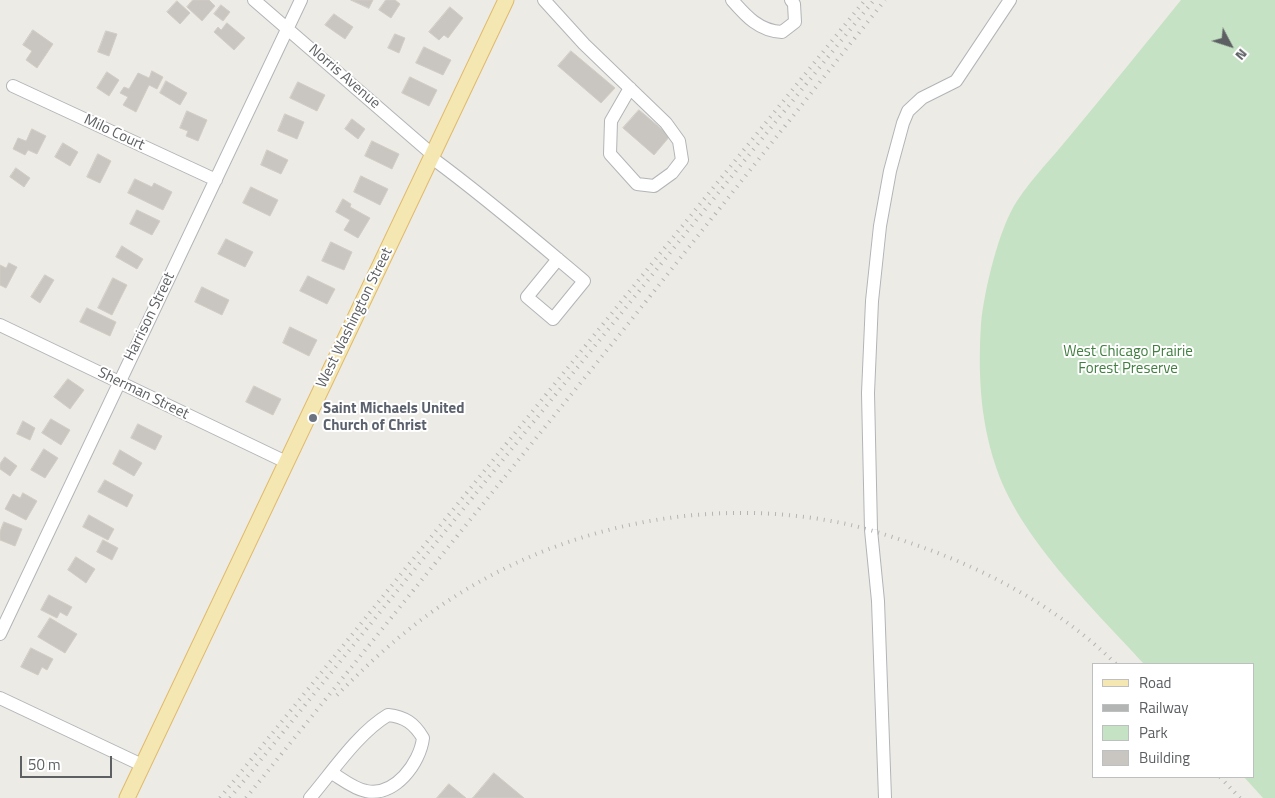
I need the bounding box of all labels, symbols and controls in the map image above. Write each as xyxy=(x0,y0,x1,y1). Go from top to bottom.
north arrow xyxy=(1205,20,1255,70)
street label: Norris Avenue xyxy=(305,41,383,113)
text: N xyxy=(1231,44,1253,65)
street label: Milo Court xyxy=(81,111,147,155)
street label: West Washington Street xyxy=(313,245,397,391)
street label: Harrison Street xyxy=(121,270,179,364)
park label: West Chicago Prairie Forest Preserve xyxy=(1063,343,1193,378)
street label: Sherman Street xyxy=(95,364,191,424)
place label: Saint Michaels United Church of Christ xyxy=(323,400,464,435)
marker: Saint Michaels United Church of Christ xyxy=(307,412,319,424)
legend xyxy=(1092,663,1255,778)
text: Road xyxy=(1139,671,1171,694)
text: Railway xyxy=(1139,696,1189,719)
text: Park xyxy=(1139,721,1168,744)
scale bar xyxy=(22,746,115,778)
text: Building xyxy=(1139,746,1190,769)
text: 50 m xyxy=(28,753,61,776)

